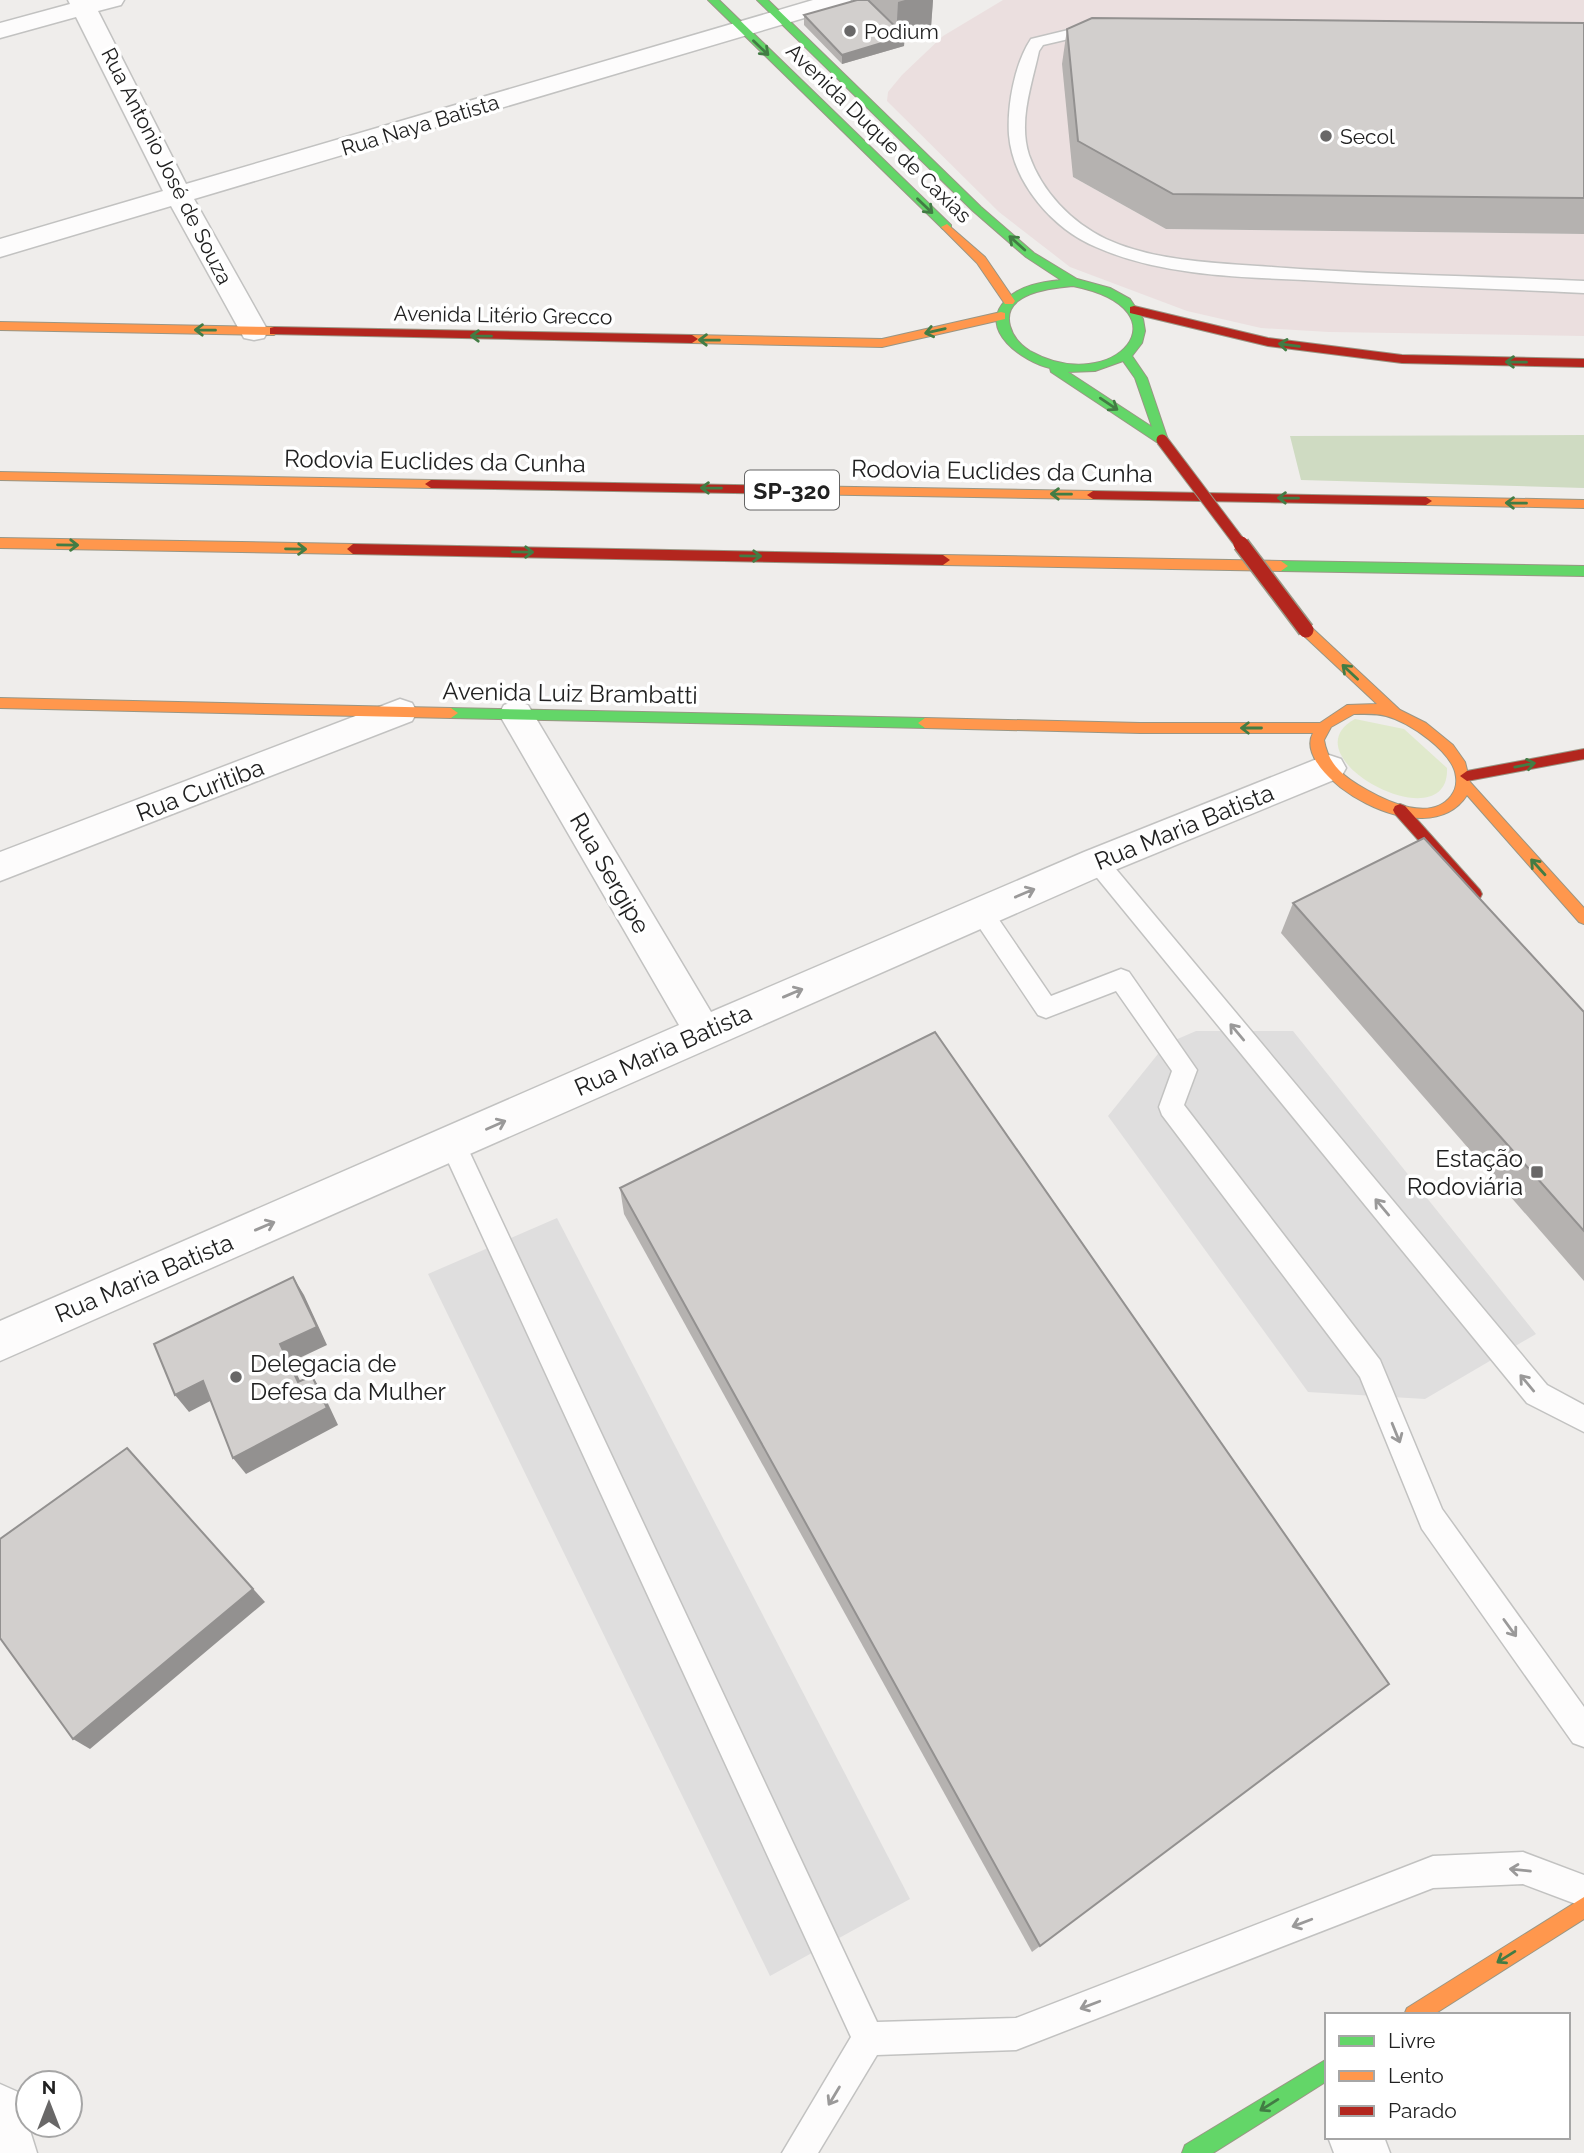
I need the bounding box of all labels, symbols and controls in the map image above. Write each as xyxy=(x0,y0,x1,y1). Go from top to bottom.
place label: Podium xyxy=(864,19,939,44)
marker: Podium xyxy=(842,23,858,39)
street label: Avenida Duque de Caxias xyxy=(781,38,977,228)
one-way arrow xyxy=(752,40,769,57)
street label: Rua Antonio José de Souza xyxy=(96,43,238,289)
street label: Rua Naya Batista xyxy=(338,89,502,161)
place label: Secol xyxy=(1340,124,1395,149)
marker: Secol xyxy=(1318,128,1334,144)
one-way arrow xyxy=(916,197,933,214)
one-way arrow xyxy=(1008,236,1026,252)
street label: Avenida Litério Grecco xyxy=(393,301,613,329)
one-way arrow xyxy=(193,323,216,337)
one-way arrow xyxy=(924,325,947,339)
one-way arrow xyxy=(470,329,493,342)
one-way arrow xyxy=(697,333,720,347)
one-way arrow xyxy=(1278,338,1301,351)
one-way arrow xyxy=(1505,355,1528,368)
one-way arrow xyxy=(1098,398,1118,412)
street label: Rodovia Euclides da Cunha xyxy=(284,444,586,478)
street label: Rodovia Euclides da Cunha xyxy=(851,454,1153,488)
road number: SP-320 xyxy=(745,470,839,510)
one-way arrow xyxy=(700,482,723,495)
one-way arrow xyxy=(1050,488,1073,501)
one-way arrow xyxy=(1277,492,1300,505)
one-way arrow xyxy=(1505,496,1528,509)
one-way arrow xyxy=(56,538,79,551)
one-way arrow xyxy=(284,542,307,555)
one-way arrow xyxy=(511,546,534,559)
one-way arrow xyxy=(739,550,762,563)
one-way arrow xyxy=(1342,663,1359,680)
street label: Avenida Luiz Brambatti xyxy=(442,676,698,710)
one-way arrow xyxy=(1240,721,1263,735)
street label: Rua Curitiba xyxy=(132,752,268,828)
one-way arrow xyxy=(1513,758,1536,771)
street label: Rua Maria Batista xyxy=(1090,778,1278,876)
street label: Rua Sergipe xyxy=(564,807,656,939)
one-way arrow xyxy=(1530,858,1546,876)
one-way arrow xyxy=(1014,886,1035,899)
one-way arrow xyxy=(782,986,804,999)
street label: Rua Maria Batista xyxy=(570,998,756,1102)
one-way arrow xyxy=(1230,1023,1245,1041)
one-way arrow xyxy=(485,1118,506,1131)
place label: Estação Rodoviária xyxy=(1407,1144,1523,1201)
marker: Estação Rodoviária xyxy=(1529,1164,1545,1180)
one-way arrow xyxy=(1375,1199,1390,1217)
one-way arrow xyxy=(254,1219,275,1232)
street label: Rua Maria Batista xyxy=(51,1227,237,1329)
place label: Delegacia de Defesa da Mulher xyxy=(250,1349,447,1406)
marker: Delegacia de Defesa da Mulher xyxy=(228,1369,244,1385)
one-way arrow xyxy=(1520,1374,1535,1392)
one-way arrow xyxy=(1391,1421,1404,1443)
one-way arrow xyxy=(1502,1618,1517,1637)
one-way arrow xyxy=(1509,1863,1531,1876)
one-way arrow xyxy=(1292,1917,1313,1930)
one-way arrow xyxy=(1496,1950,1516,1964)
one-way arrow xyxy=(1080,2000,1101,2013)
legend xyxy=(1325,2013,1570,2139)
text: Livre xyxy=(1388,2028,1435,2053)
text: Lento xyxy=(1388,2063,1444,2088)
north arrow xyxy=(14,2069,84,2139)
text: N xyxy=(42,2076,56,2098)
one-way arrow xyxy=(826,2086,841,2105)
one-way arrow xyxy=(1260,2098,1279,2112)
text: Parado xyxy=(1388,2098,1457,2123)

